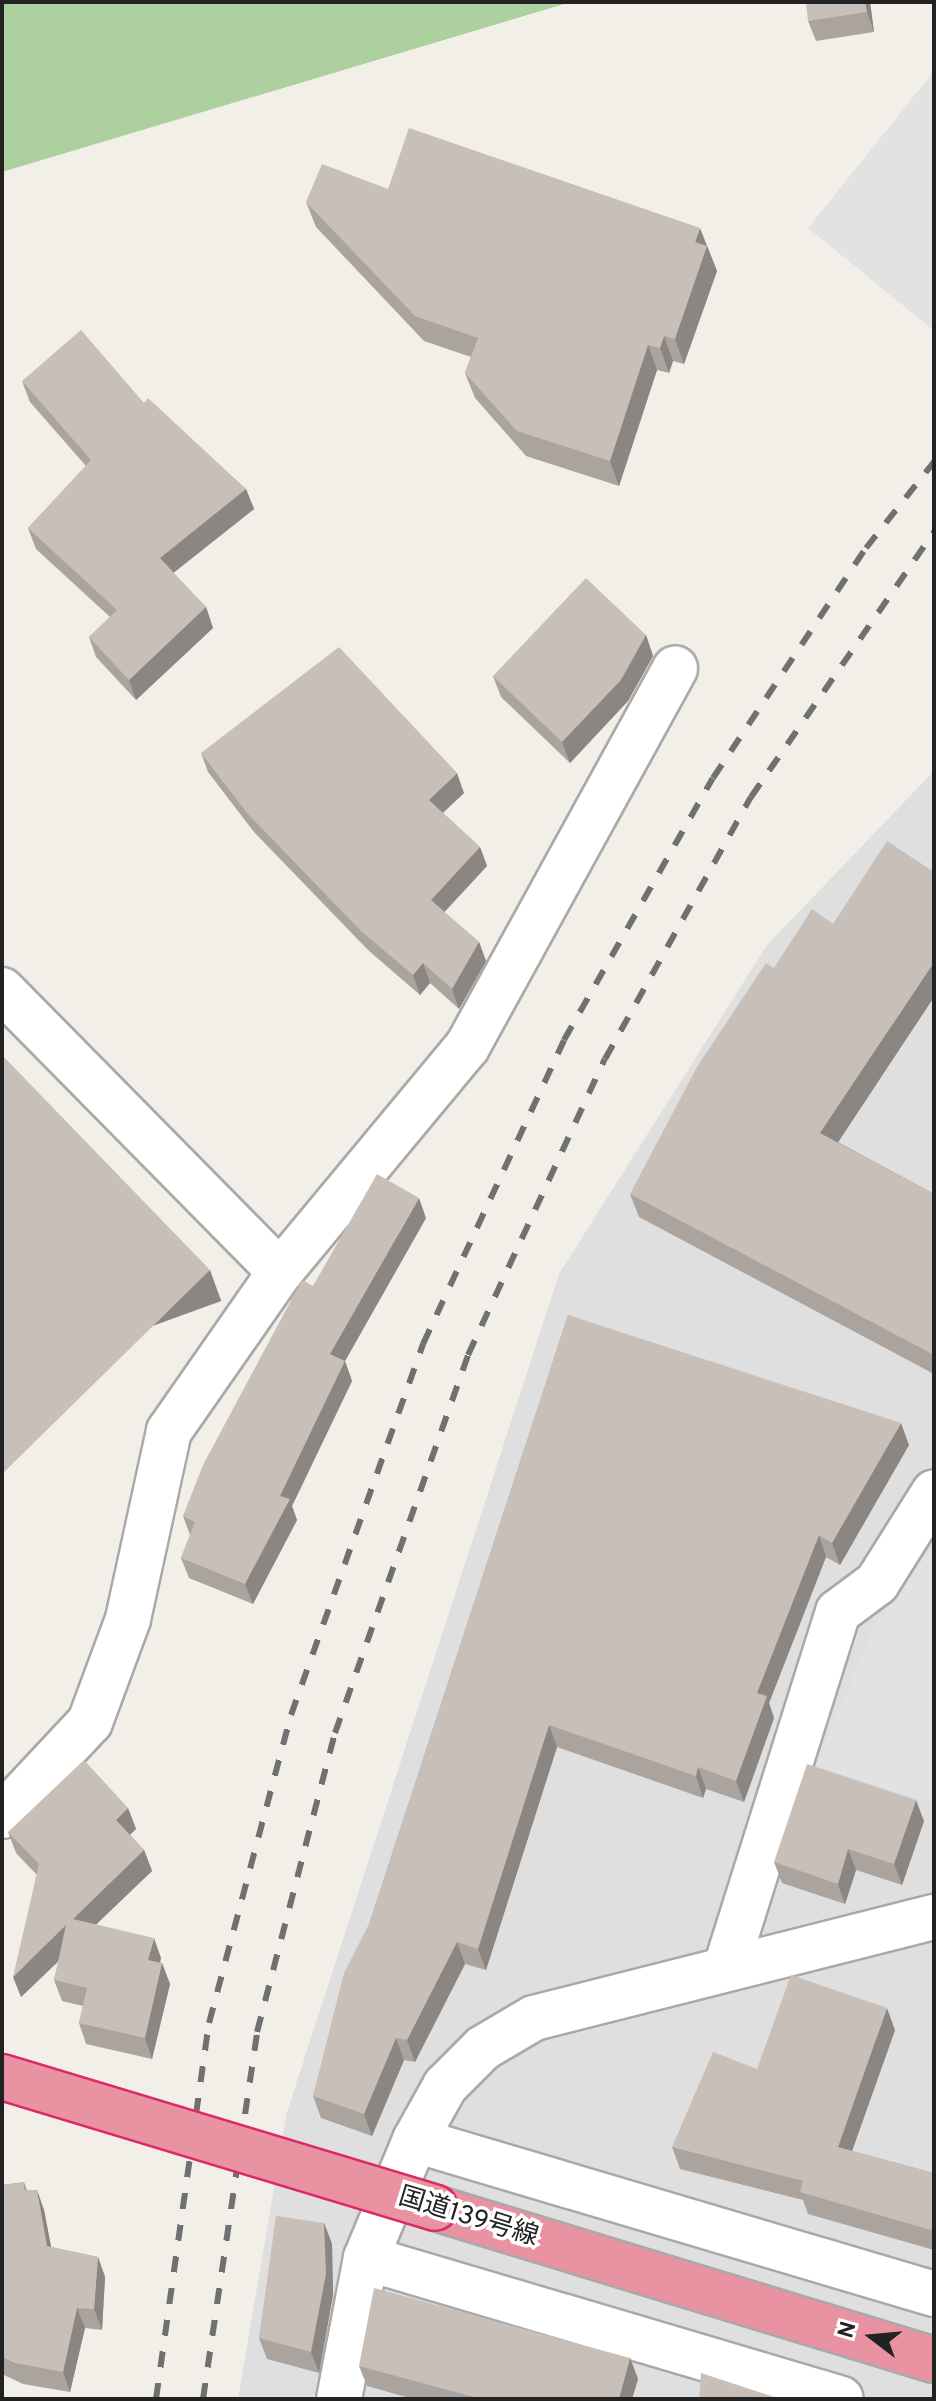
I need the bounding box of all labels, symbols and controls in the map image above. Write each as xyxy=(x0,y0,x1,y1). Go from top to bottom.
street label: 国道139号線 xyxy=(394,2182,542,2254)
north arrow xyxy=(832,2297,912,2377)
text: N xyxy=(833,2319,864,2342)

